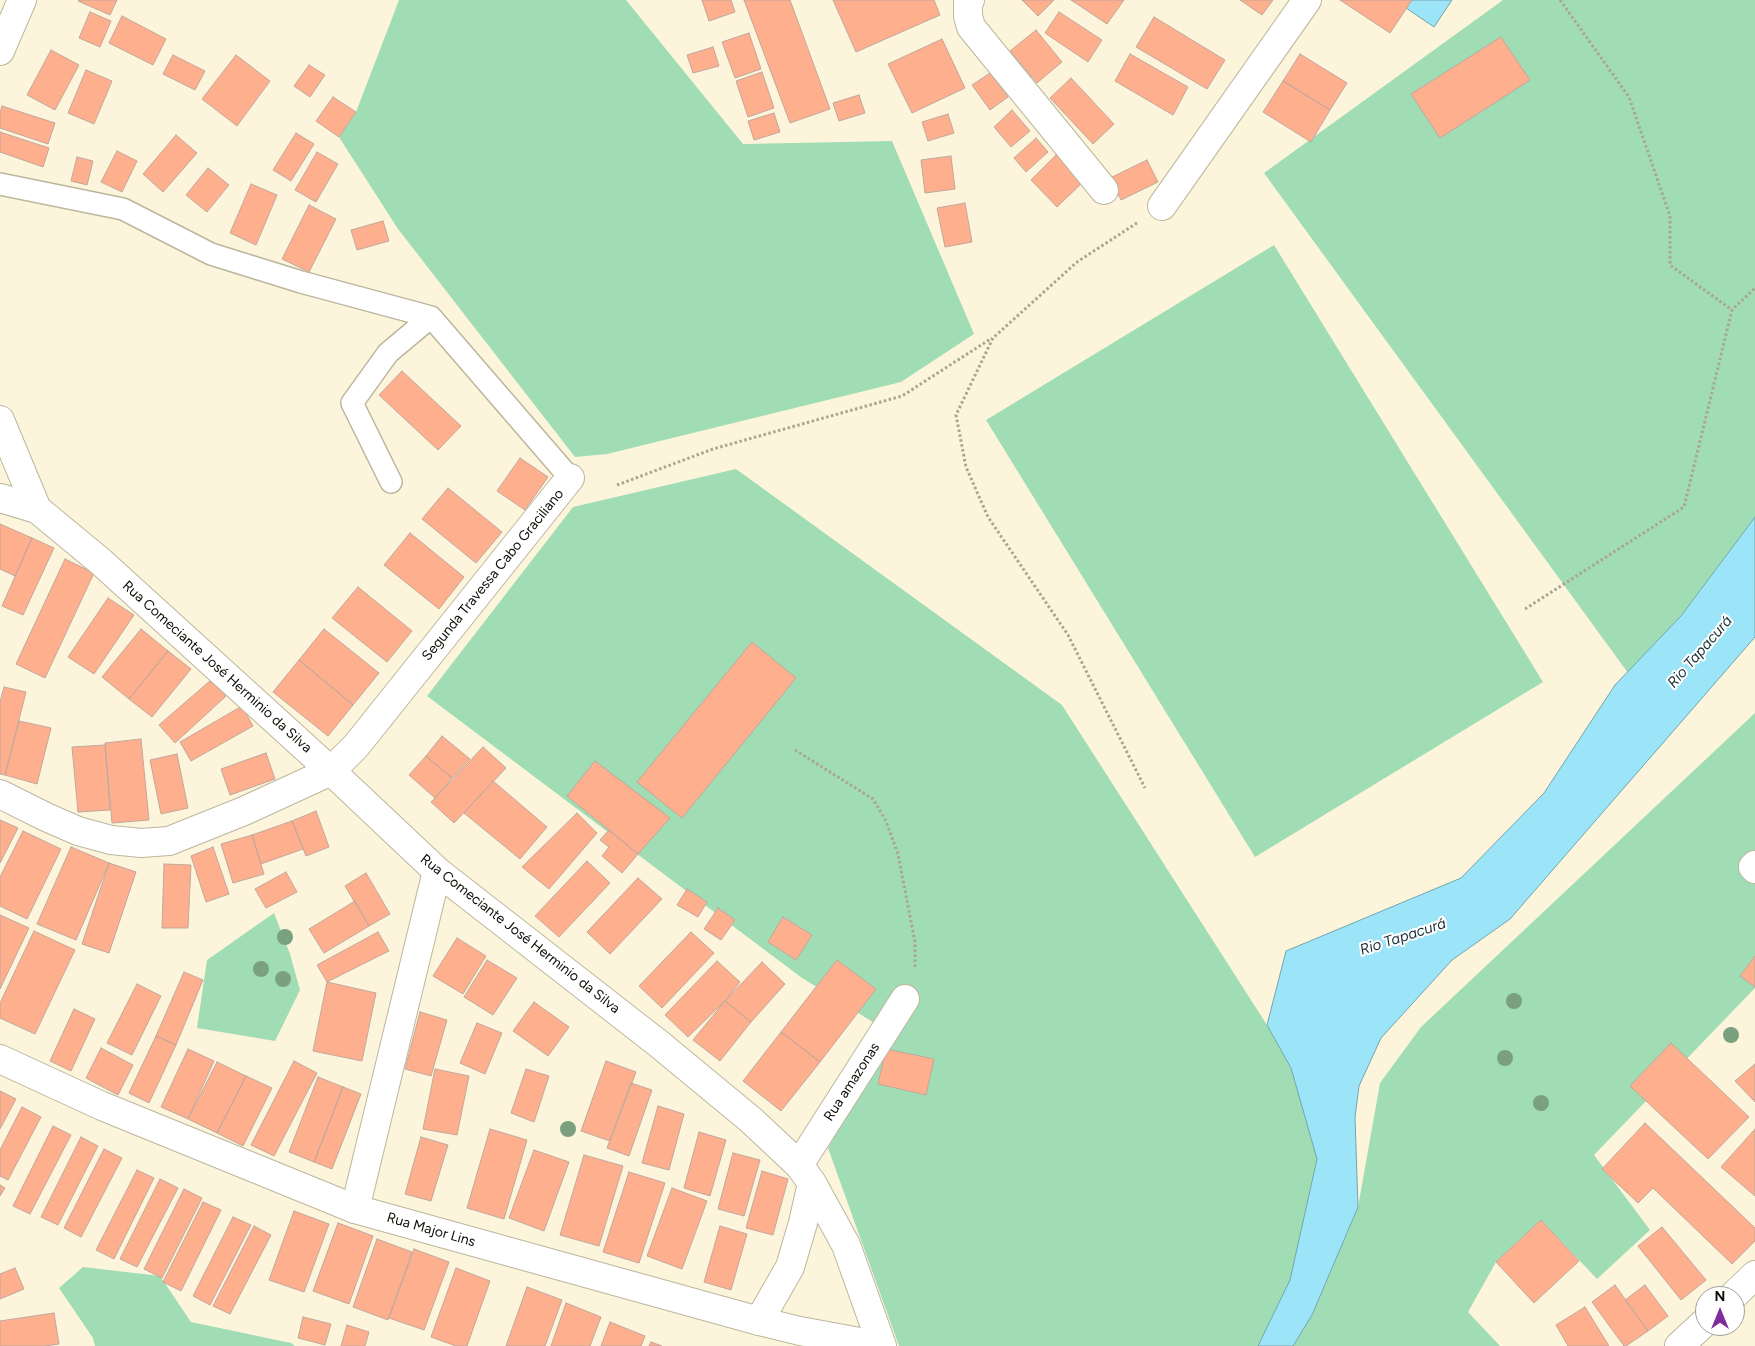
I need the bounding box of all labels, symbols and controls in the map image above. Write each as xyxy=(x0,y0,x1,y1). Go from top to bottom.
street label: Segunda Travessa Cabo Graciliano xyxy=(419,486,567,664)
street label: Rua Comeciante José Herminio da Silva xyxy=(119,578,315,756)
water label: Rio Tapacurá xyxy=(1664,612,1736,692)
street label: Rua Comeciante José Herminio da Silva xyxy=(417,851,623,1017)
water label: Rio Tapacurá xyxy=(1358,915,1448,959)
street label: Rua amazonas xyxy=(820,1040,884,1124)
street label: Rua Major Lins xyxy=(385,1209,477,1251)
north arrow xyxy=(1695,1286,1745,1336)
text: N xyxy=(1715,1288,1725,1305)

